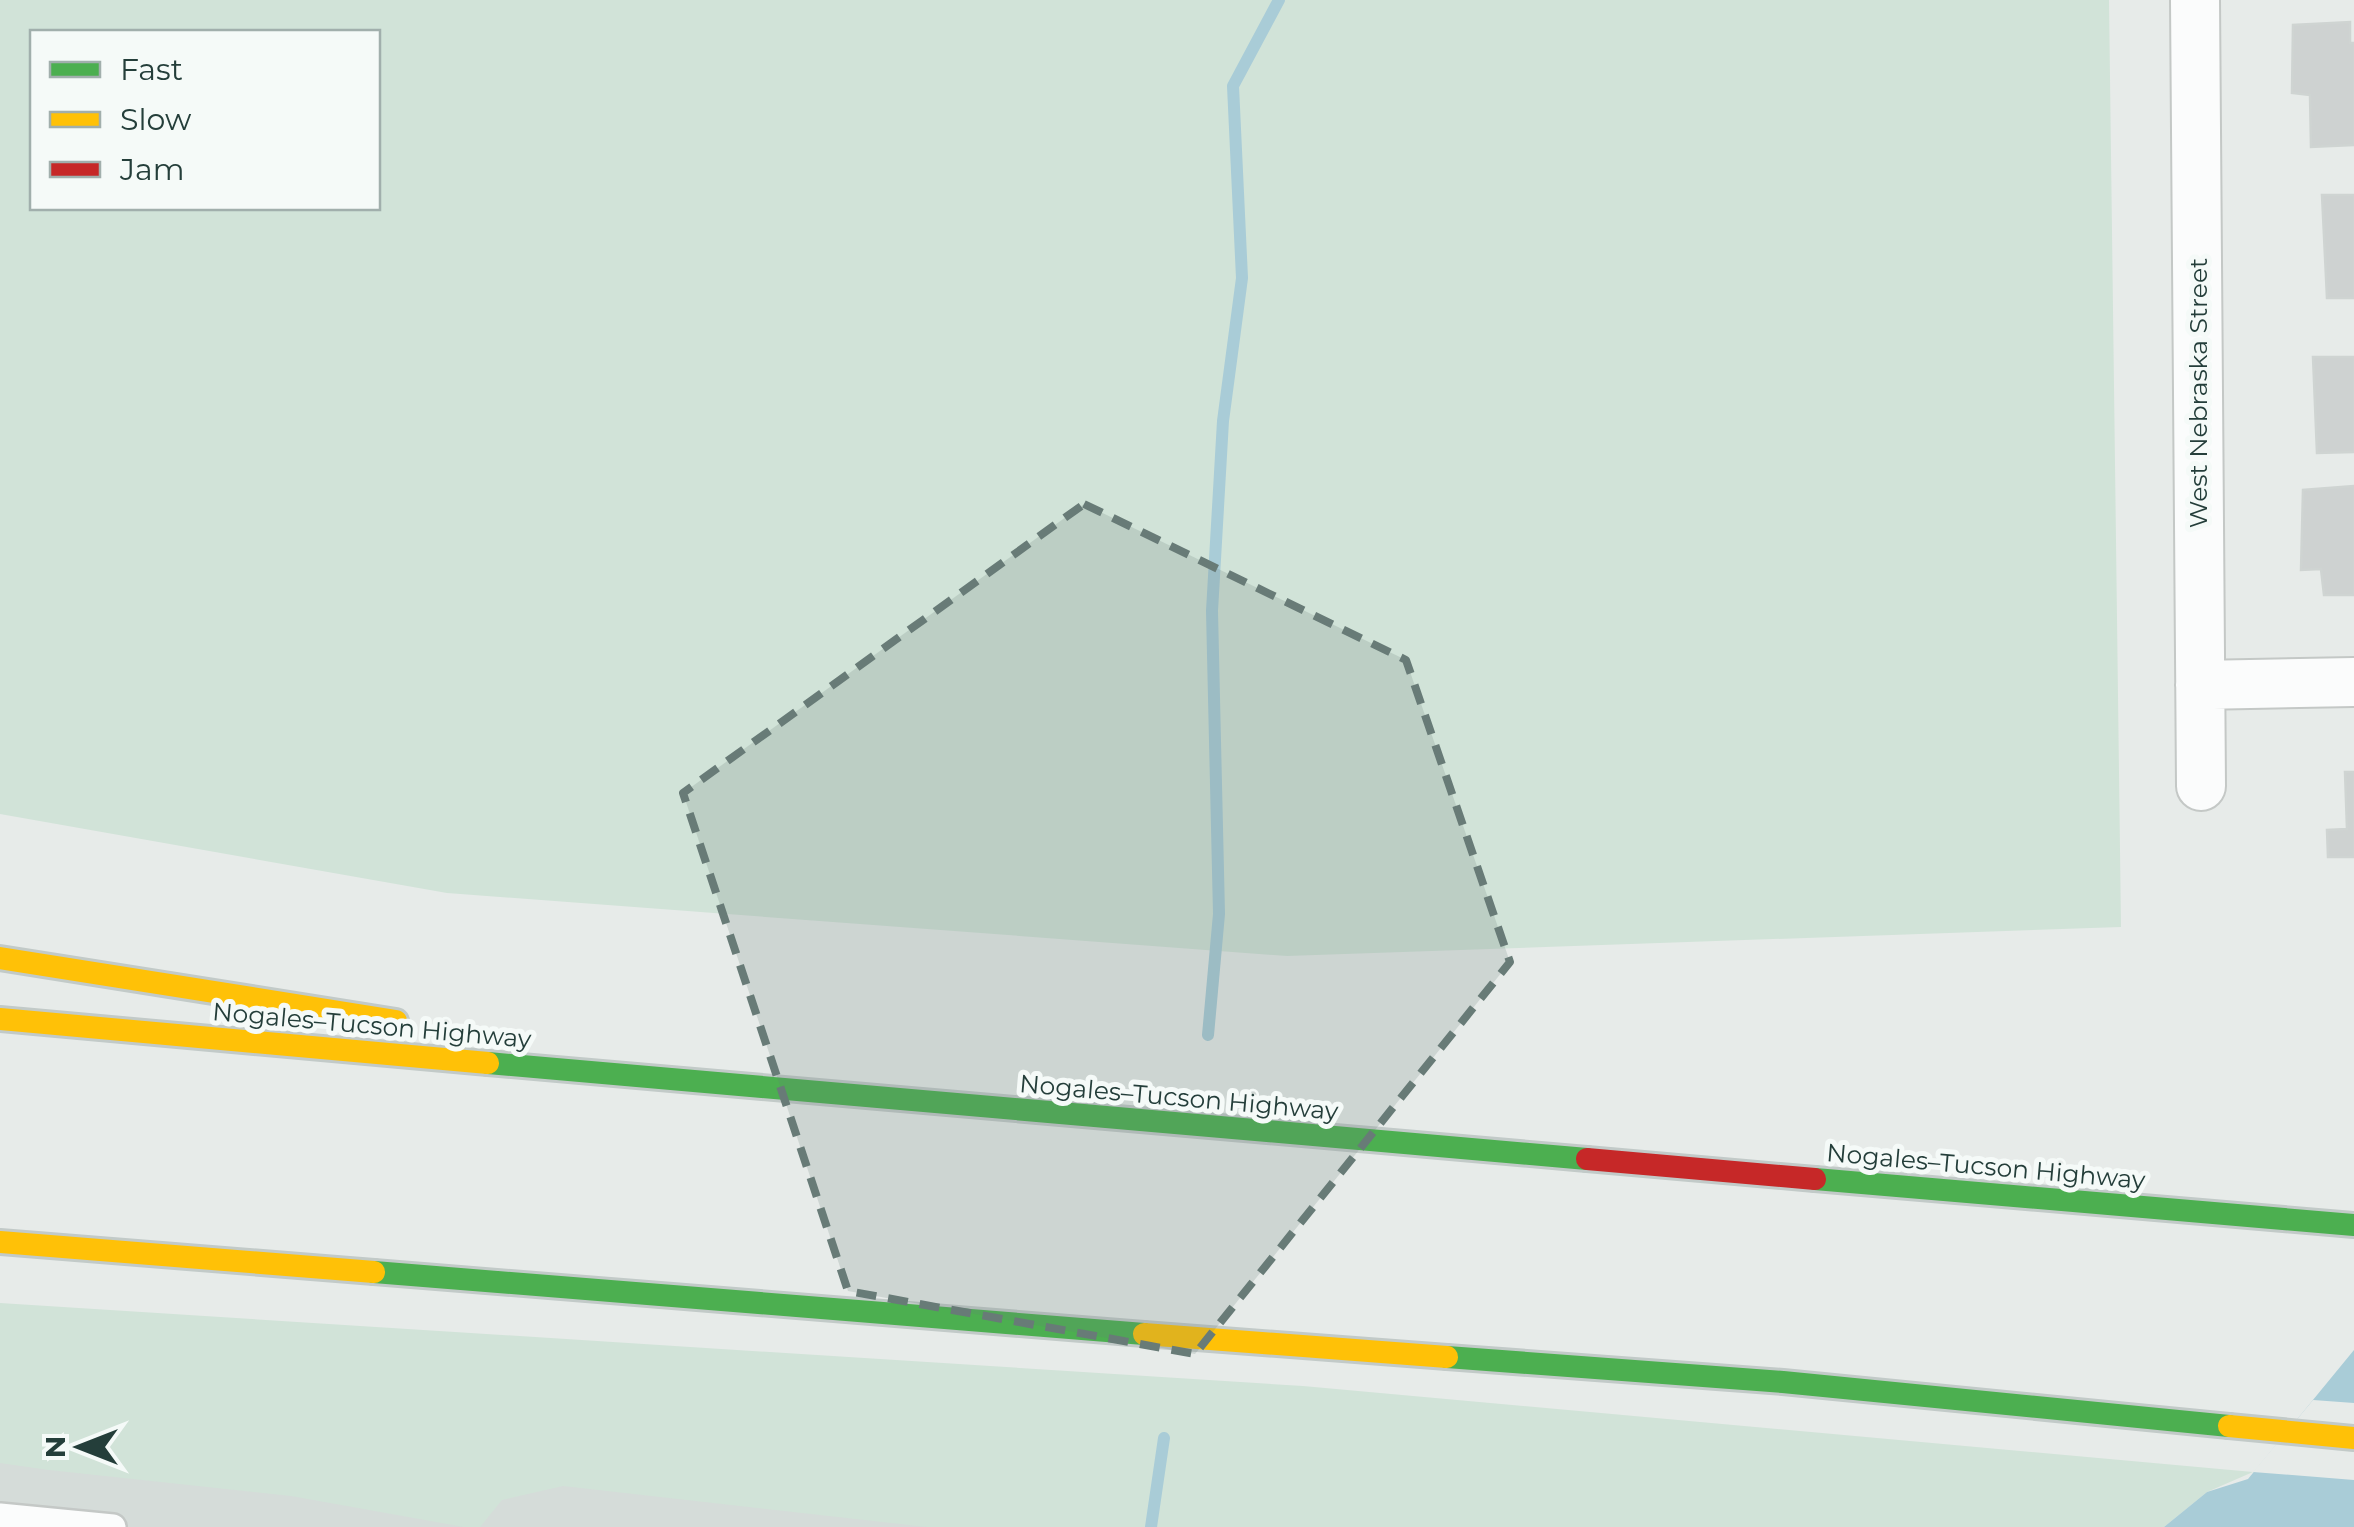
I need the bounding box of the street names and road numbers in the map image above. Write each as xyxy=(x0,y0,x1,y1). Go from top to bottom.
street label: West Nebraska Street xyxy=(2183,258,2213,528)
street label: Nogales–Tucson Highway xyxy=(211,996,533,1054)
street label: Nogales–Tucson Highway xyxy=(1018,1068,1340,1126)
street label: Nogales–Tucson Highway xyxy=(1825,1137,2147,1195)

